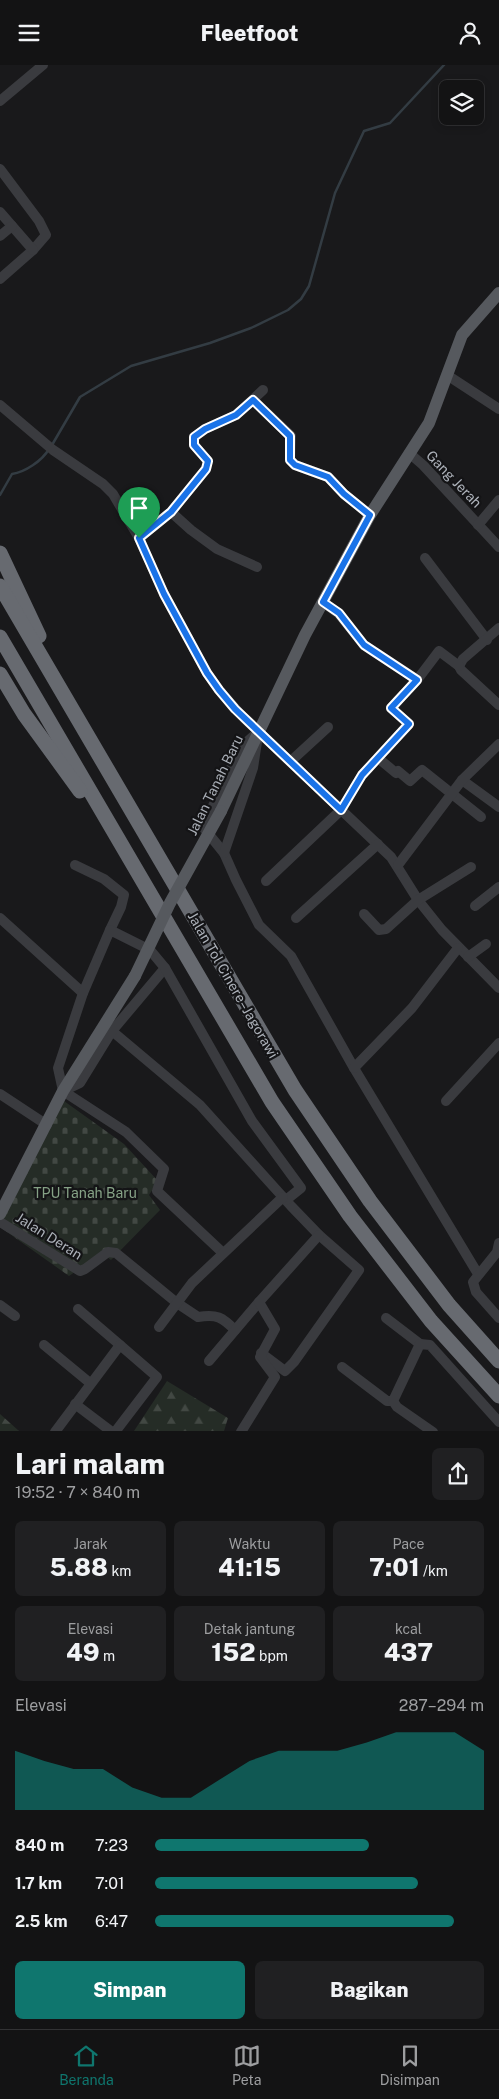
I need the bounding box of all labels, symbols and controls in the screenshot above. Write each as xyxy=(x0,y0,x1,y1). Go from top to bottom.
icon: menu xyxy=(15,19,43,47)
icon: person xyxy=(456,19,484,47)
text: Fleetfoot xyxy=(201,20,298,46)
map controls xyxy=(439,80,484,125)
button: layers xyxy=(439,80,484,125)
street label: Gang Jerah xyxy=(423,447,485,511)
pin xyxy=(118,487,160,538)
icon: arrive xyxy=(125,494,153,522)
street label: Jalan Tanah Baru xyxy=(184,732,246,838)
street label: Jalan Tol Cinere–Jagorawi xyxy=(185,909,281,1061)
park label: TPU Tanah Baru xyxy=(33,1185,137,1201)
street label: Jalan Deran xyxy=(13,1209,85,1263)
text: Lari malam xyxy=(15,1447,165,1480)
button: share xyxy=(432,1448,484,1500)
text: 19:52 · 7 × 840 m xyxy=(15,1483,140,1502)
text: Jarak xyxy=(73,1536,108,1552)
text: Waktu xyxy=(229,1536,270,1552)
text: Pace xyxy=(392,1536,425,1552)
text: 5.88 xyxy=(50,1552,108,1582)
text: 41:15 xyxy=(218,1552,281,1582)
text: 7:01 xyxy=(369,1552,420,1582)
text: km xyxy=(108,1563,131,1579)
text: /km xyxy=(420,1563,448,1579)
text: Elevasi xyxy=(68,1621,113,1637)
text: Detak jantung xyxy=(204,1621,295,1637)
text: kcal xyxy=(395,1621,422,1637)
text: 49 xyxy=(66,1637,100,1667)
text: 152 xyxy=(211,1637,256,1667)
text: 437 xyxy=(384,1637,433,1667)
text: m xyxy=(100,1648,115,1664)
text: bpm xyxy=(256,1648,288,1664)
text: Elevasi xyxy=(15,1696,67,1715)
text: 287–294 m xyxy=(399,1696,484,1715)
text: 840 m xyxy=(15,1836,64,1855)
text: 7:23 xyxy=(95,1836,128,1855)
text: 1.7 km xyxy=(15,1874,62,1893)
text: 7:01 xyxy=(95,1874,125,1893)
text: 2.5 km xyxy=(15,1912,67,1931)
text: 6:47 xyxy=(95,1912,128,1931)
button: Simpan xyxy=(15,1961,245,2019)
button: Bagikan xyxy=(255,1961,484,2019)
tab: Beranda xyxy=(59,2042,114,2088)
tab: Peta xyxy=(232,2042,262,2088)
tab: Disimpan xyxy=(380,2042,440,2088)

